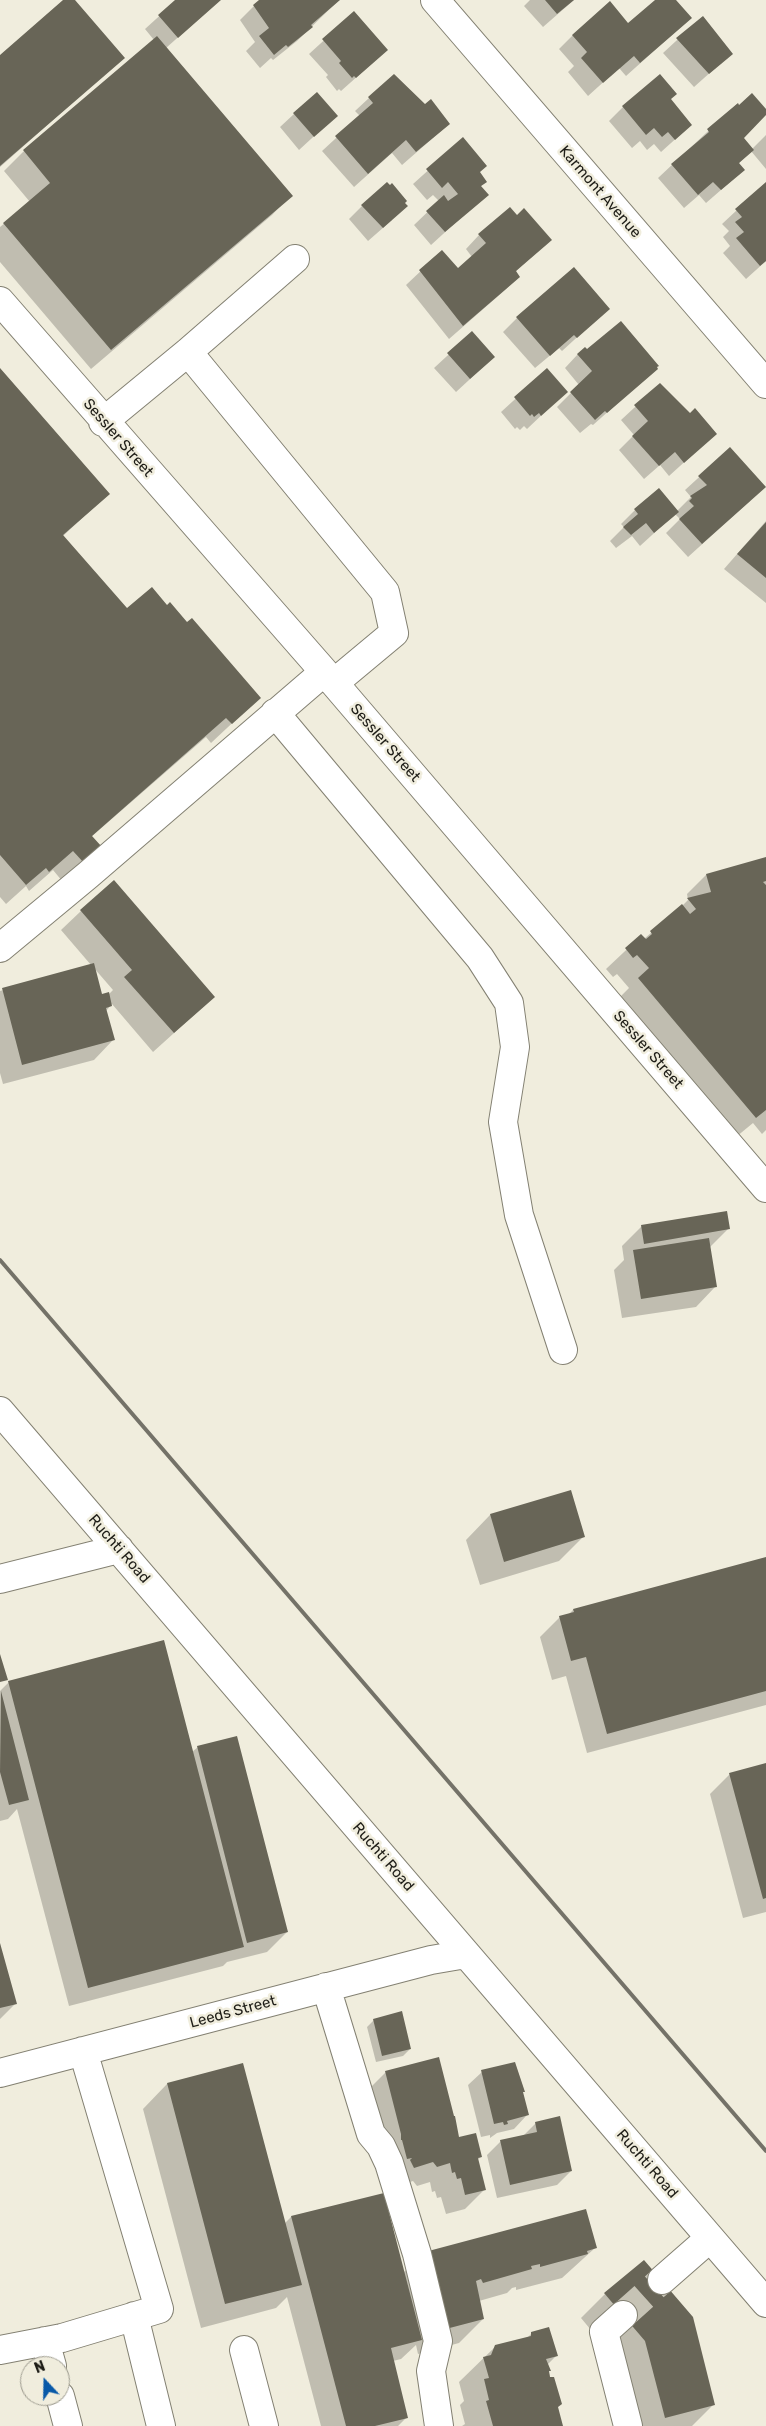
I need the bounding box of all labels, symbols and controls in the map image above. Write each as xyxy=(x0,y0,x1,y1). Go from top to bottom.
street label: Karmont Avenue xyxy=(555,142,645,242)
street label: Sessler Street xyxy=(79,395,157,481)
street label: Sessler Street xyxy=(346,700,424,786)
street label: Sessler Street xyxy=(609,1007,687,1093)
street label: Ruchti Road xyxy=(84,1511,154,1587)
street label: Ruchti Road xyxy=(348,1819,418,1895)
street label: Leeds Street xyxy=(188,1992,278,2032)
street label: Ruchti Road xyxy=(612,2126,682,2202)
north arrow xyxy=(20,2356,70,2406)
text: N xyxy=(32,2358,48,2377)

